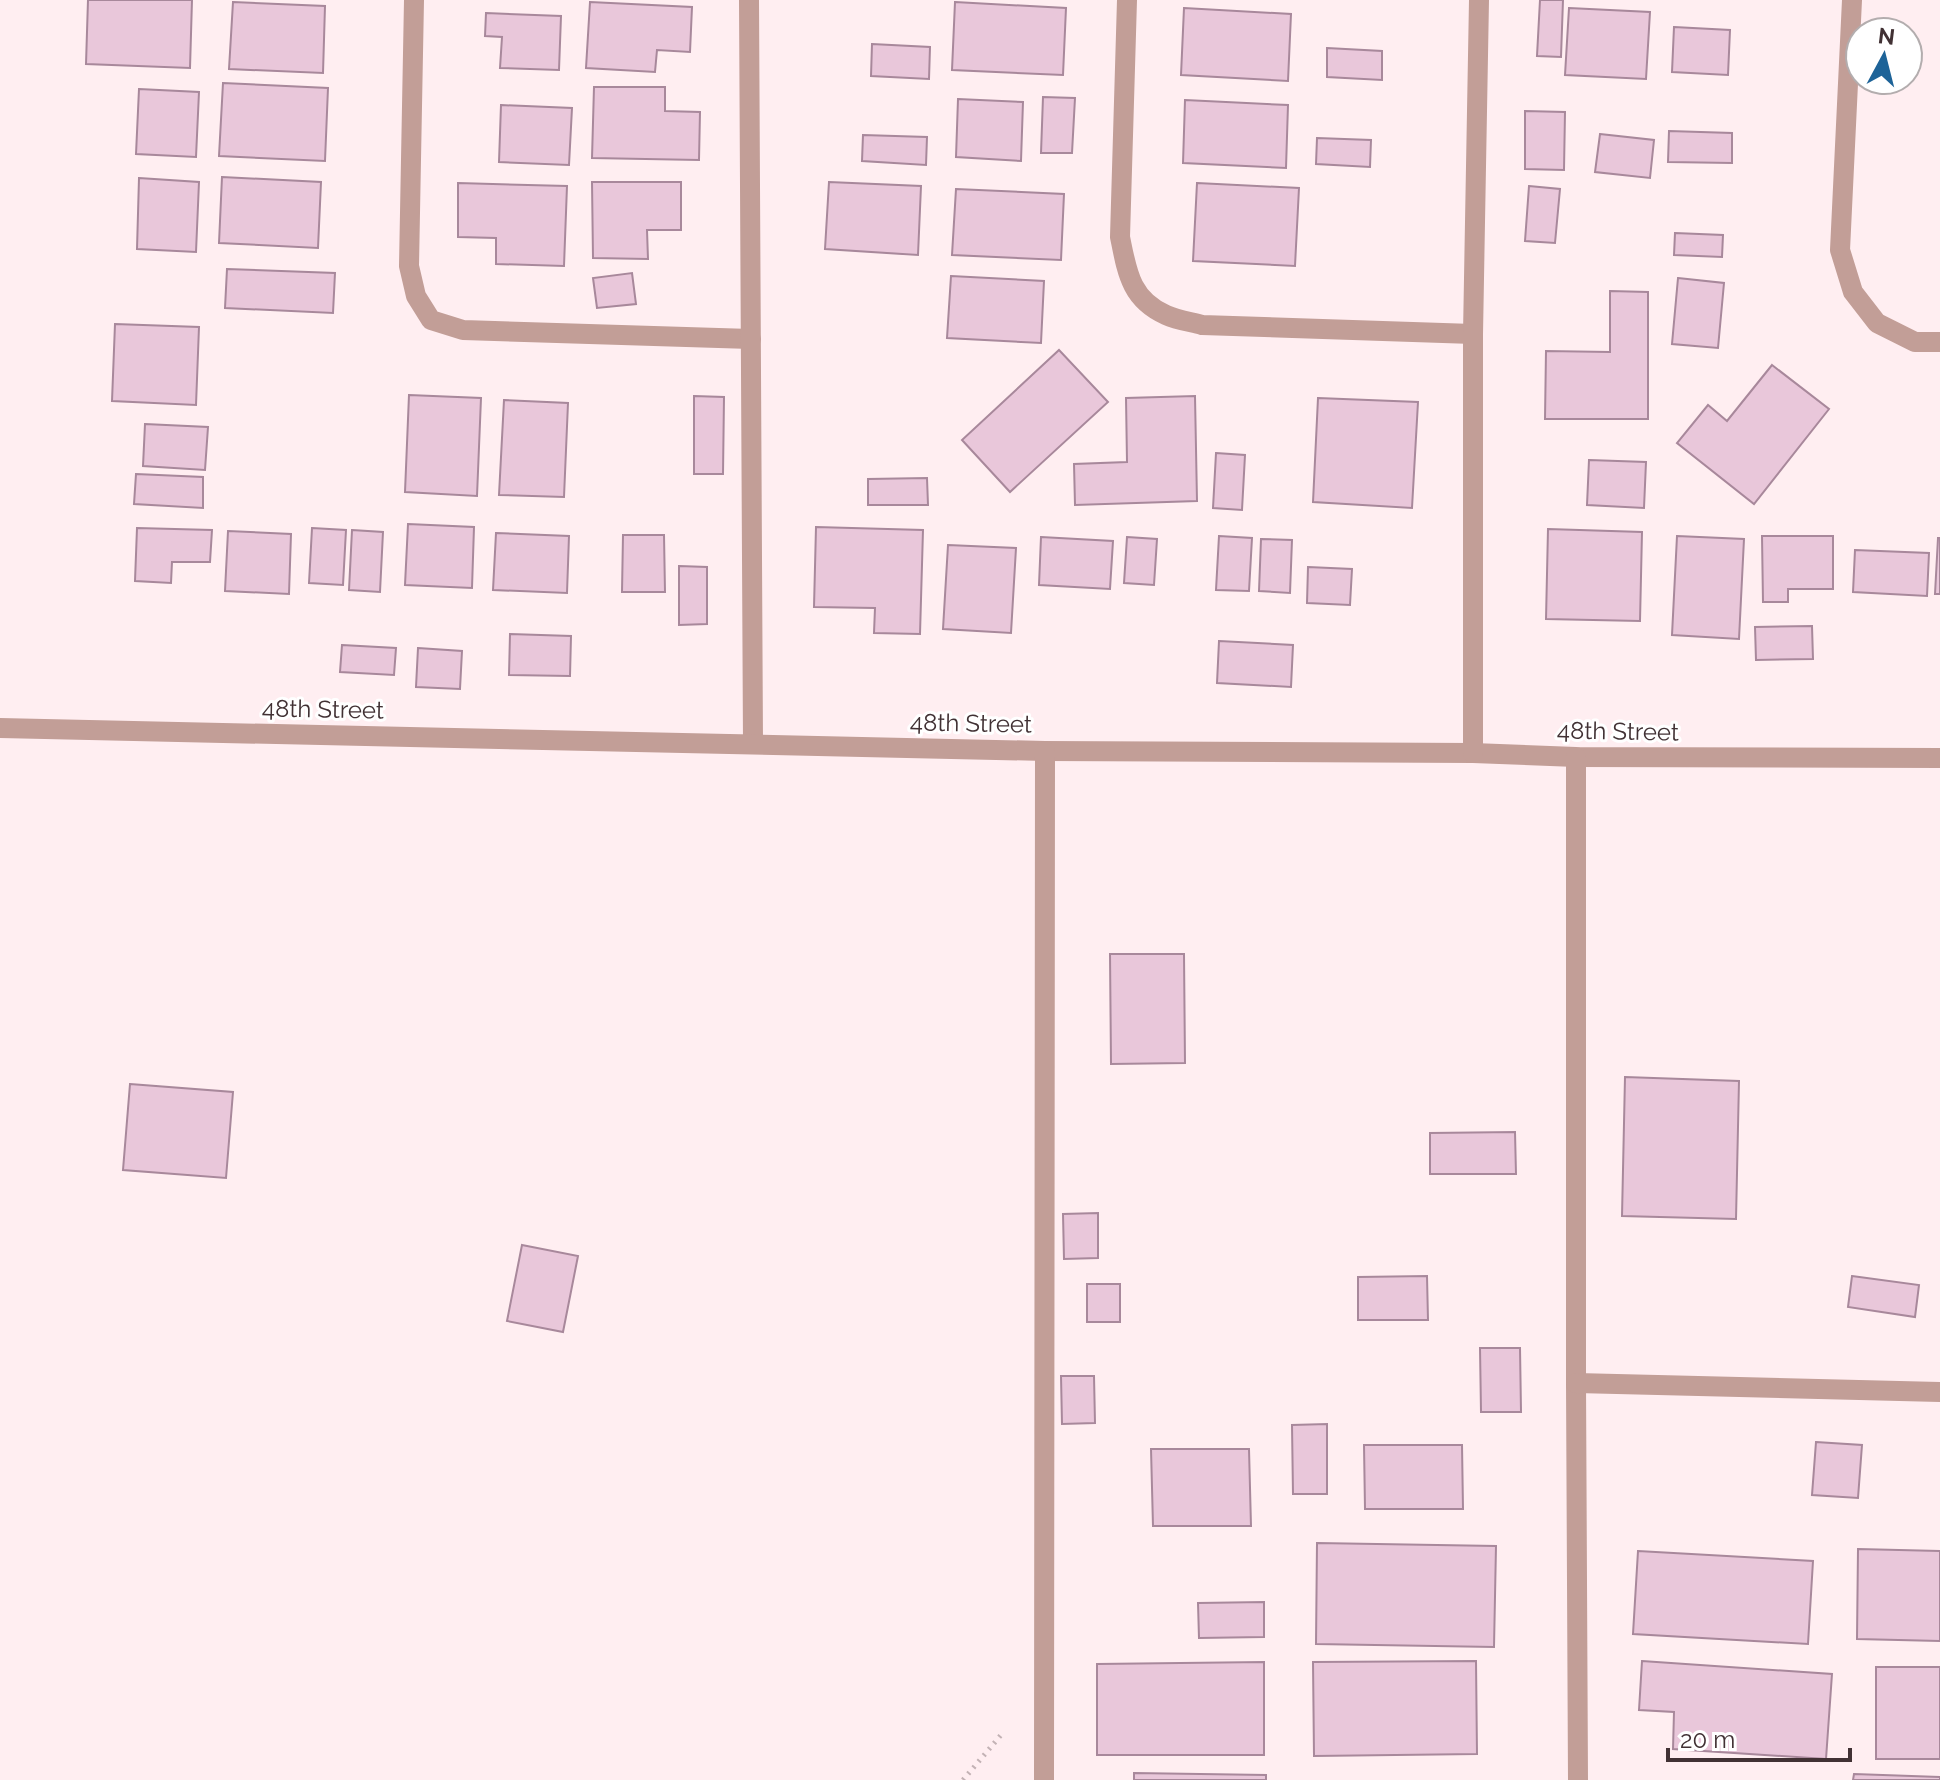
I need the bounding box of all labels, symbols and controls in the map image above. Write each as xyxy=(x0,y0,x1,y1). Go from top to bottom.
north arrow xyxy=(1844,16,1924,96)
text: N xyxy=(1877,22,1896,50)
street label: 48th Street xyxy=(262,693,384,725)
street label: 48th Street xyxy=(910,707,1032,739)
street label: 48th Street xyxy=(1557,715,1679,747)
scale bar xyxy=(1668,1712,1850,1762)
text: 20 m xyxy=(1680,1725,1735,1754)

